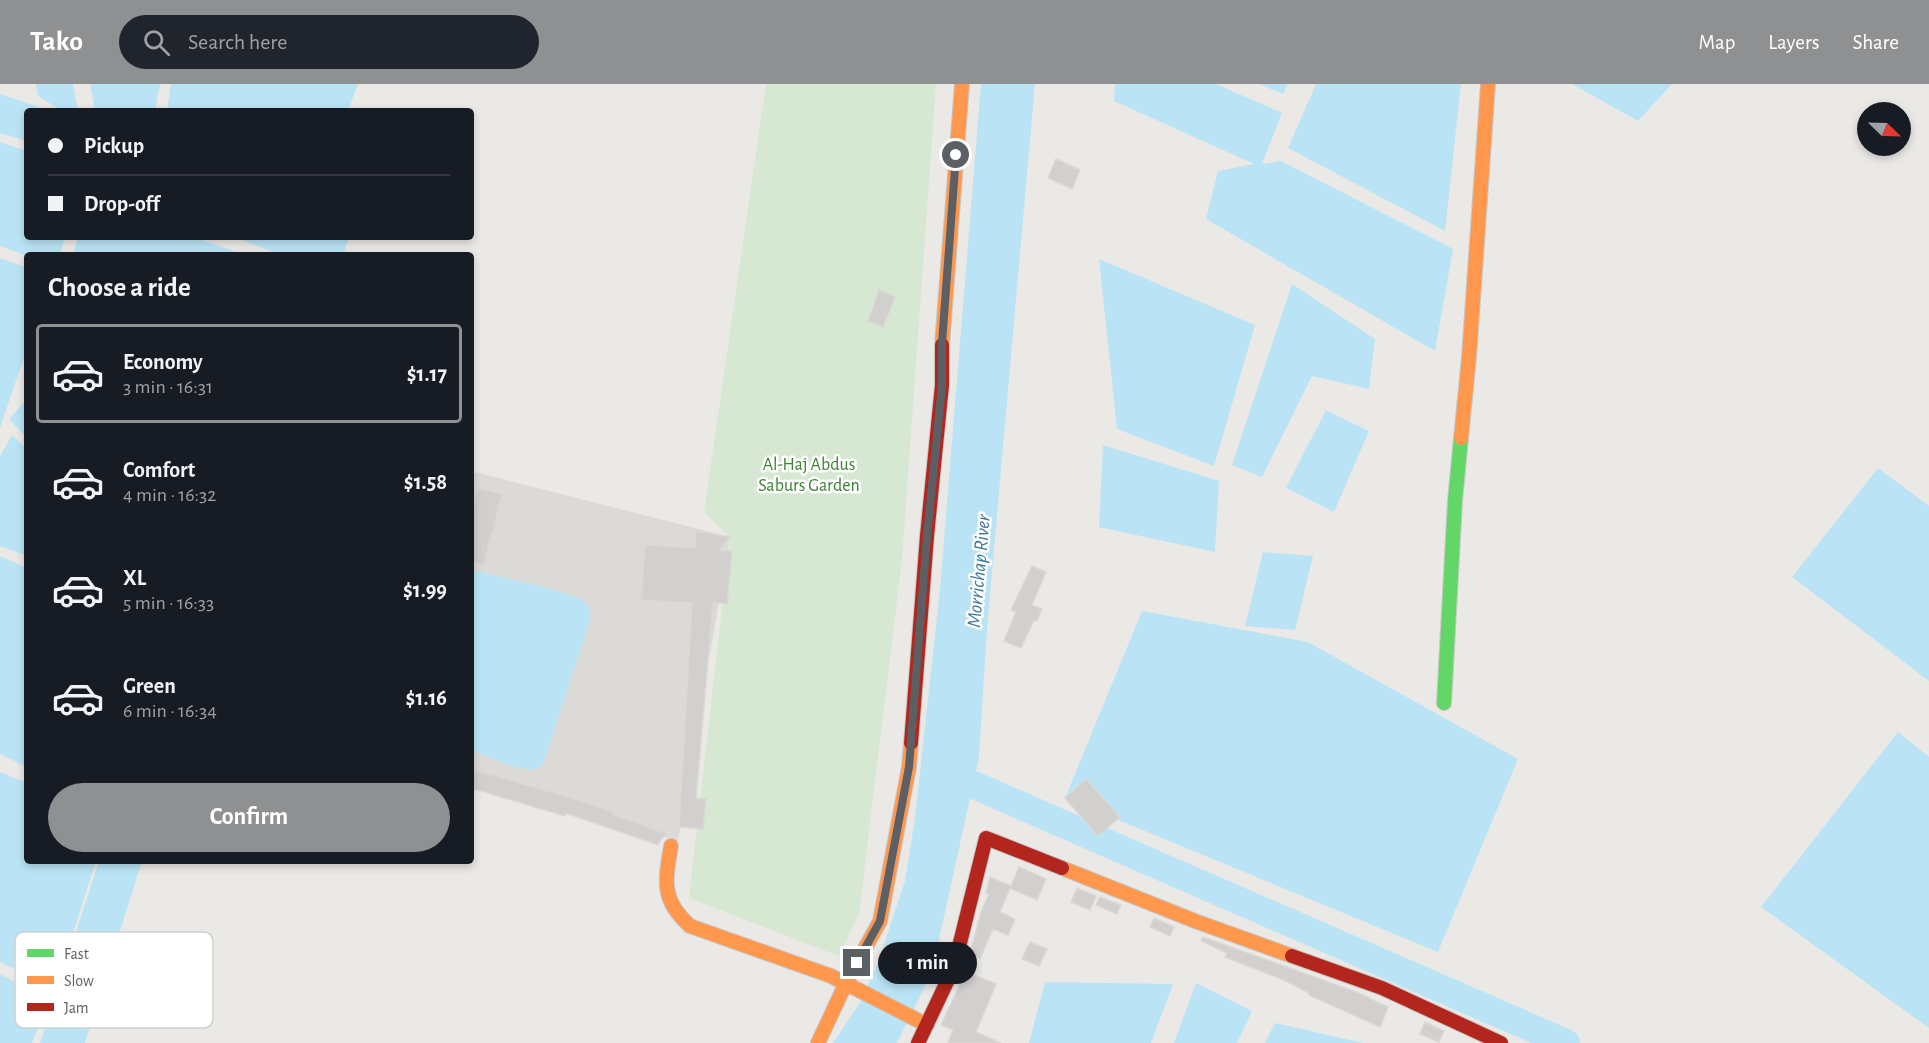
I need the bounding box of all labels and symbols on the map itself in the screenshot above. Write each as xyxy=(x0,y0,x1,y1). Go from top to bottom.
north arrow xyxy=(1857,102,1911,156)
route start xyxy=(942,141,969,168)
park label: Al-Haj Abdus Saburs Garden xyxy=(758,456,860,495)
water label: Morrichap River xyxy=(964,513,994,628)
legend xyxy=(15,932,213,1028)
callout: 1 min xyxy=(878,942,977,984)
text: Fast xyxy=(64,946,89,962)
route end xyxy=(843,949,870,976)
text: Slow xyxy=(64,973,94,989)
text: Jam xyxy=(64,1000,89,1016)

